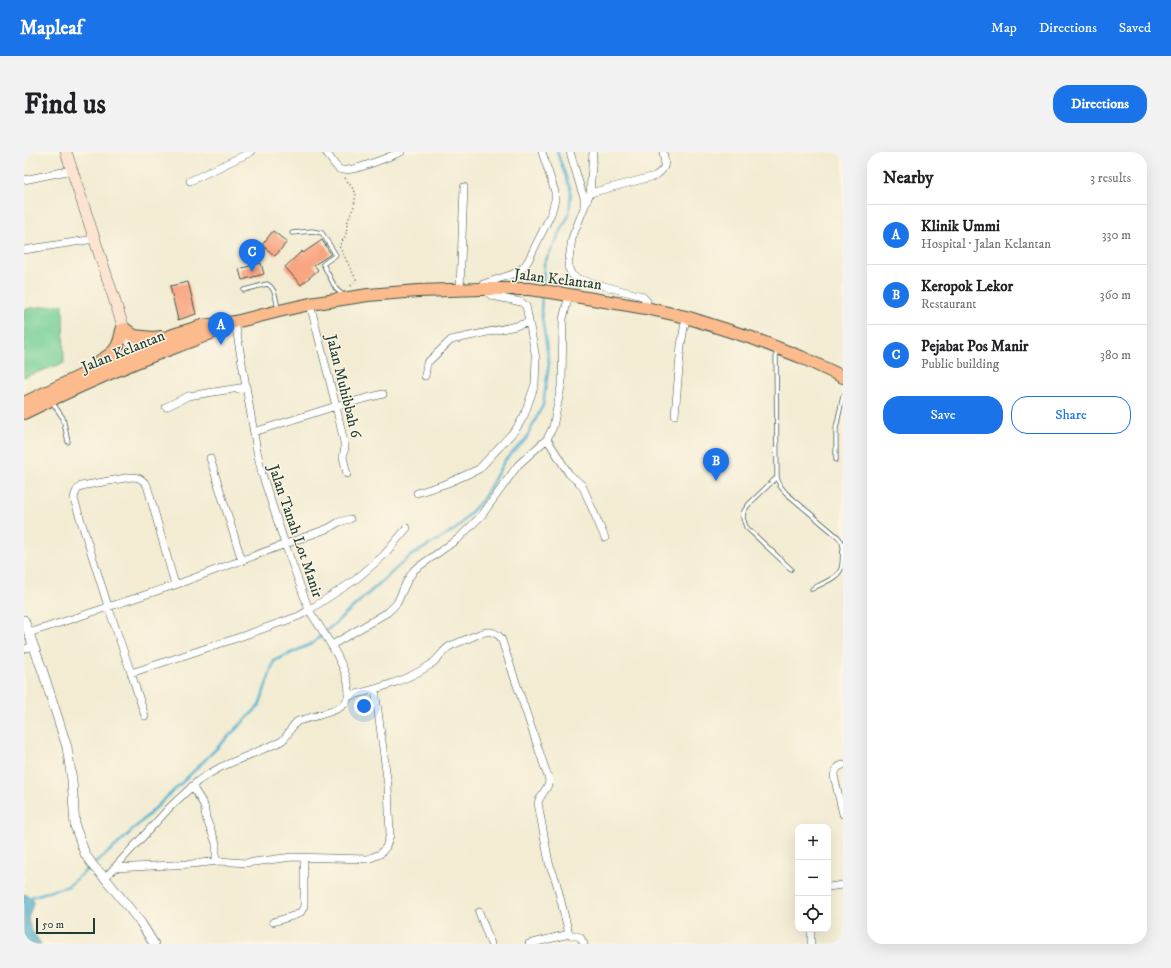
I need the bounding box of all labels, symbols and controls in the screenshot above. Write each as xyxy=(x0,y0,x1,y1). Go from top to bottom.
text: Mapleaf xyxy=(20,17,83,40)
text: Map xyxy=(991,19,1017,37)
text: Directions xyxy=(1039,19,1097,37)
text: Saved xyxy=(1119,19,1151,37)
button: Directions xyxy=(1053,85,1147,123)
text: Find us xyxy=(24,87,106,122)
text: Nearby xyxy=(883,167,933,189)
text: 3 results xyxy=(1090,170,1131,186)
text: Klinik Ummi xyxy=(921,217,1000,236)
text: A xyxy=(892,227,900,243)
text: 330 m xyxy=(1102,227,1131,243)
text: Hospital · Jalan Kelantan xyxy=(921,236,1051,252)
pin: C xyxy=(239,239,265,272)
street label: Jalan Kelantan xyxy=(511,264,603,294)
text: Keropok Lekor xyxy=(921,277,1013,296)
text: B xyxy=(892,287,900,303)
text: 360 m xyxy=(1100,287,1131,303)
text: Restaurant xyxy=(921,296,977,312)
pin: A xyxy=(208,312,234,345)
street label: Jalan Kelantan xyxy=(77,326,168,378)
street label: Jalan Muhibbah 6 xyxy=(321,331,366,441)
text: Pejabat Pos Manir xyxy=(921,337,1028,356)
text: C xyxy=(892,347,900,363)
text: 380 m xyxy=(1100,347,1131,363)
text: Public building xyxy=(921,356,999,372)
button: Save xyxy=(883,396,1003,434)
button: Share xyxy=(1011,396,1131,434)
pin: B xyxy=(703,448,729,481)
street label: Jalan Tanah Lot Manir xyxy=(263,460,327,600)
your location xyxy=(354,696,374,716)
map controls xyxy=(795,824,831,932)
button: + xyxy=(795,824,831,860)
button: − xyxy=(795,860,831,896)
button: locate xyxy=(795,896,831,932)
scale bar xyxy=(36,916,95,935)
text: 50 m xyxy=(42,918,64,932)

